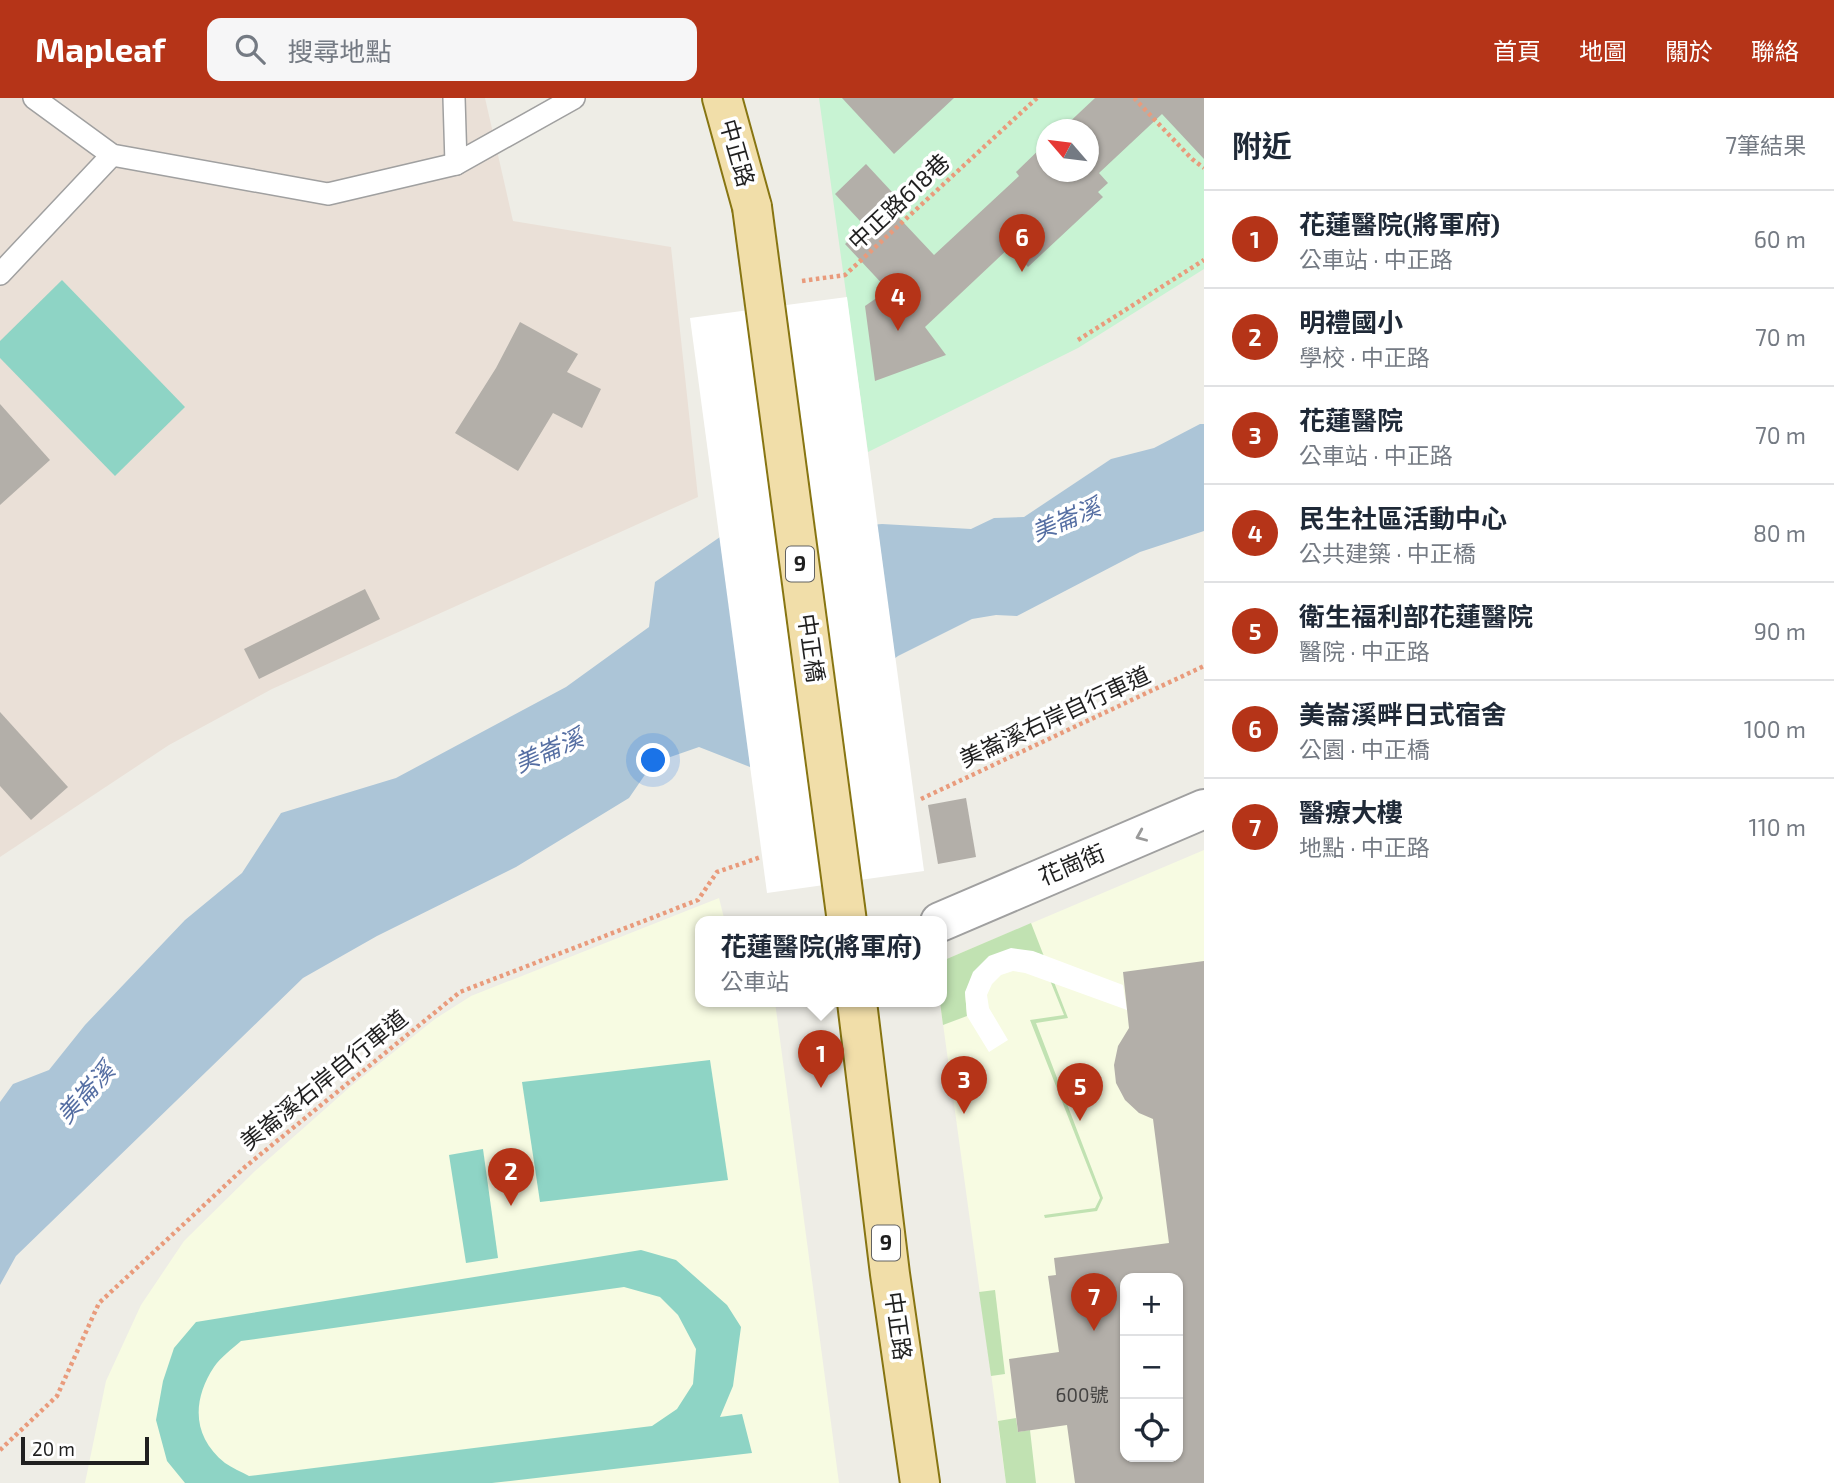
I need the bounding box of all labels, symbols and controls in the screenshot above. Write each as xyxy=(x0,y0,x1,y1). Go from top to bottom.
search box xyxy=(207,18,697,81)
text: Mapleaf xyxy=(35,29,165,69)
icon: search xyxy=(231,30,269,68)
text: 搜尋地點 xyxy=(287,35,391,66)
text: 首頁 xyxy=(1493,36,1541,65)
text: 地圖 xyxy=(1579,36,1627,65)
text: 關於 xyxy=(1665,36,1713,65)
text: 聯絡 xyxy=(1751,36,1799,65)
street label: 中正路 xyxy=(715,116,761,190)
north arrow xyxy=(1036,119,1099,182)
text: 附近 xyxy=(1232,127,1292,163)
text: 7筆結果 xyxy=(1725,131,1806,159)
street label: 中正路618巷 xyxy=(842,147,955,255)
text: 花蓮醫院(將軍府) xyxy=(1299,208,1500,239)
pin: 6 xyxy=(999,214,1045,272)
text: 1 xyxy=(1250,225,1260,253)
text: 60 m xyxy=(1754,225,1806,253)
text: 公車站 · 中正路 xyxy=(1299,245,1453,273)
pin: 4 xyxy=(875,273,921,331)
text: 明禮國小 xyxy=(1299,306,1403,337)
text: 2 xyxy=(1248,323,1262,351)
text: 70 m xyxy=(1755,323,1806,351)
text: 學校 · 中正路 xyxy=(1299,343,1430,371)
text: 花蓮醫院 xyxy=(1299,404,1403,435)
text: 3 xyxy=(1248,421,1262,449)
text: 70 m xyxy=(1755,421,1806,449)
text: 公車站 · 中正路 xyxy=(1299,441,1453,469)
water label: 美崙溪 xyxy=(1027,490,1107,546)
text: 民生社區活動中心 xyxy=(1299,502,1507,533)
text: 4 xyxy=(1248,519,1262,547)
text: 80 m xyxy=(1753,519,1806,547)
text: 公共建築 · 中正橋 xyxy=(1299,539,1476,567)
road number: 9 xyxy=(786,546,814,582)
text: 衛生福利部花蓮醫院 xyxy=(1299,600,1533,631)
street label: 中正橋 xyxy=(793,612,831,684)
text: 5 xyxy=(1249,617,1261,645)
text: 90 m xyxy=(1754,617,1806,645)
text: 醫院 · 中正路 xyxy=(1299,637,1430,665)
street label: 美崙溪右岸自行車道 xyxy=(955,660,1154,773)
text: 美崙溪畔日式宿舍 xyxy=(1299,698,1507,729)
text: 6 xyxy=(1248,715,1262,743)
text: 100 m xyxy=(1744,715,1806,743)
water label: 美崙溪 xyxy=(510,721,590,778)
text: 公園 · 中正橋 xyxy=(1299,735,1430,763)
your location xyxy=(636,743,670,777)
text: 醫療大樓 xyxy=(1299,796,1403,827)
text: 7 xyxy=(1249,813,1261,841)
text: 110 m xyxy=(1749,813,1806,841)
one-way arrow xyxy=(1136,828,1148,842)
text: 地點 · 中正路 xyxy=(1299,833,1430,861)
street label: 花崗街 xyxy=(1034,838,1109,890)
popup xyxy=(695,916,947,1007)
text: 花蓮醫院(將軍府) xyxy=(720,930,922,961)
text: 公車站 xyxy=(720,967,789,995)
street label: 美崙溪右岸自行車道 xyxy=(234,1003,413,1155)
pin: 1 xyxy=(798,1030,844,1088)
water label: 美崙溪 xyxy=(50,1053,122,1128)
pin: 3 xyxy=(941,1056,987,1114)
pin: 5 xyxy=(1057,1063,1103,1121)
pin: 2 xyxy=(488,1148,534,1206)
road number: 9 xyxy=(872,1226,900,1260)
pin: 7 xyxy=(1071,1273,1117,1331)
map controls xyxy=(1120,1273,1183,1462)
button: + xyxy=(1120,1273,1183,1336)
street label: 中正路 xyxy=(880,1290,918,1362)
button: − xyxy=(1120,1336,1183,1399)
house number: 600號 xyxy=(1056,1383,1108,1406)
button: locate xyxy=(1120,1399,1183,1462)
scale bar xyxy=(21,1434,149,1466)
text: 20 m xyxy=(32,1437,75,1460)

